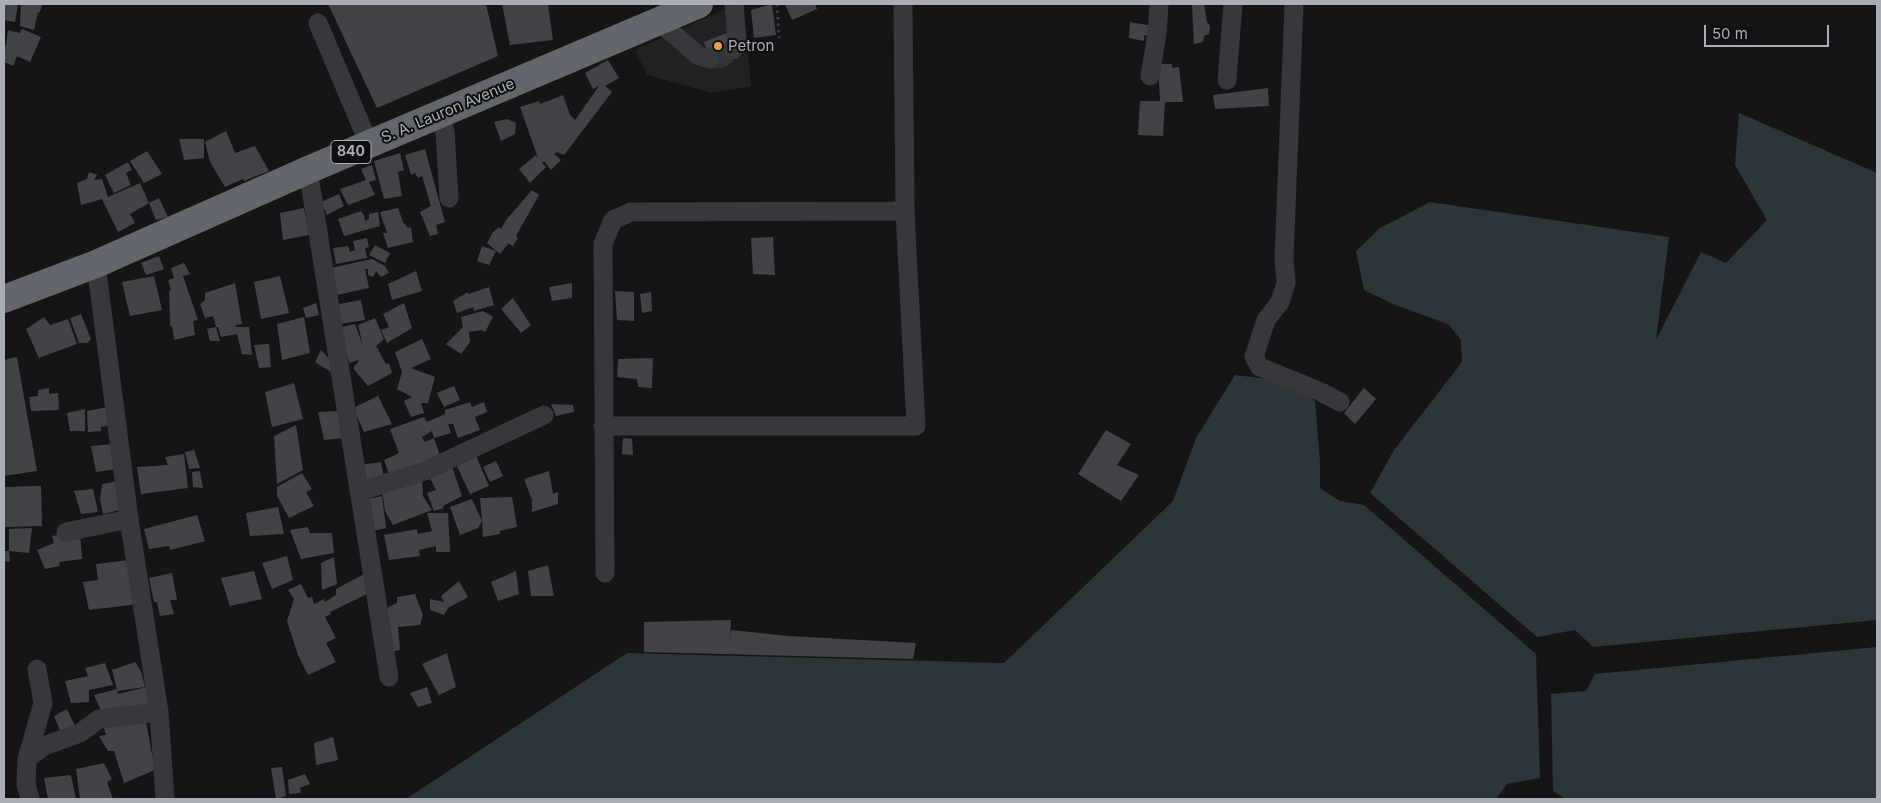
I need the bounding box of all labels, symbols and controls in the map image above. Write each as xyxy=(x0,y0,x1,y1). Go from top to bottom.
scale bar xyxy=(1706,15,1831,47)
text: 50 m xyxy=(1712,24,1748,43)
place label: Petron xyxy=(728,37,774,55)
marker: Petron xyxy=(712,40,724,52)
street label: S. A. Lauron Avenue xyxy=(379,75,517,147)
road number: 840 xyxy=(331,140,371,163)

